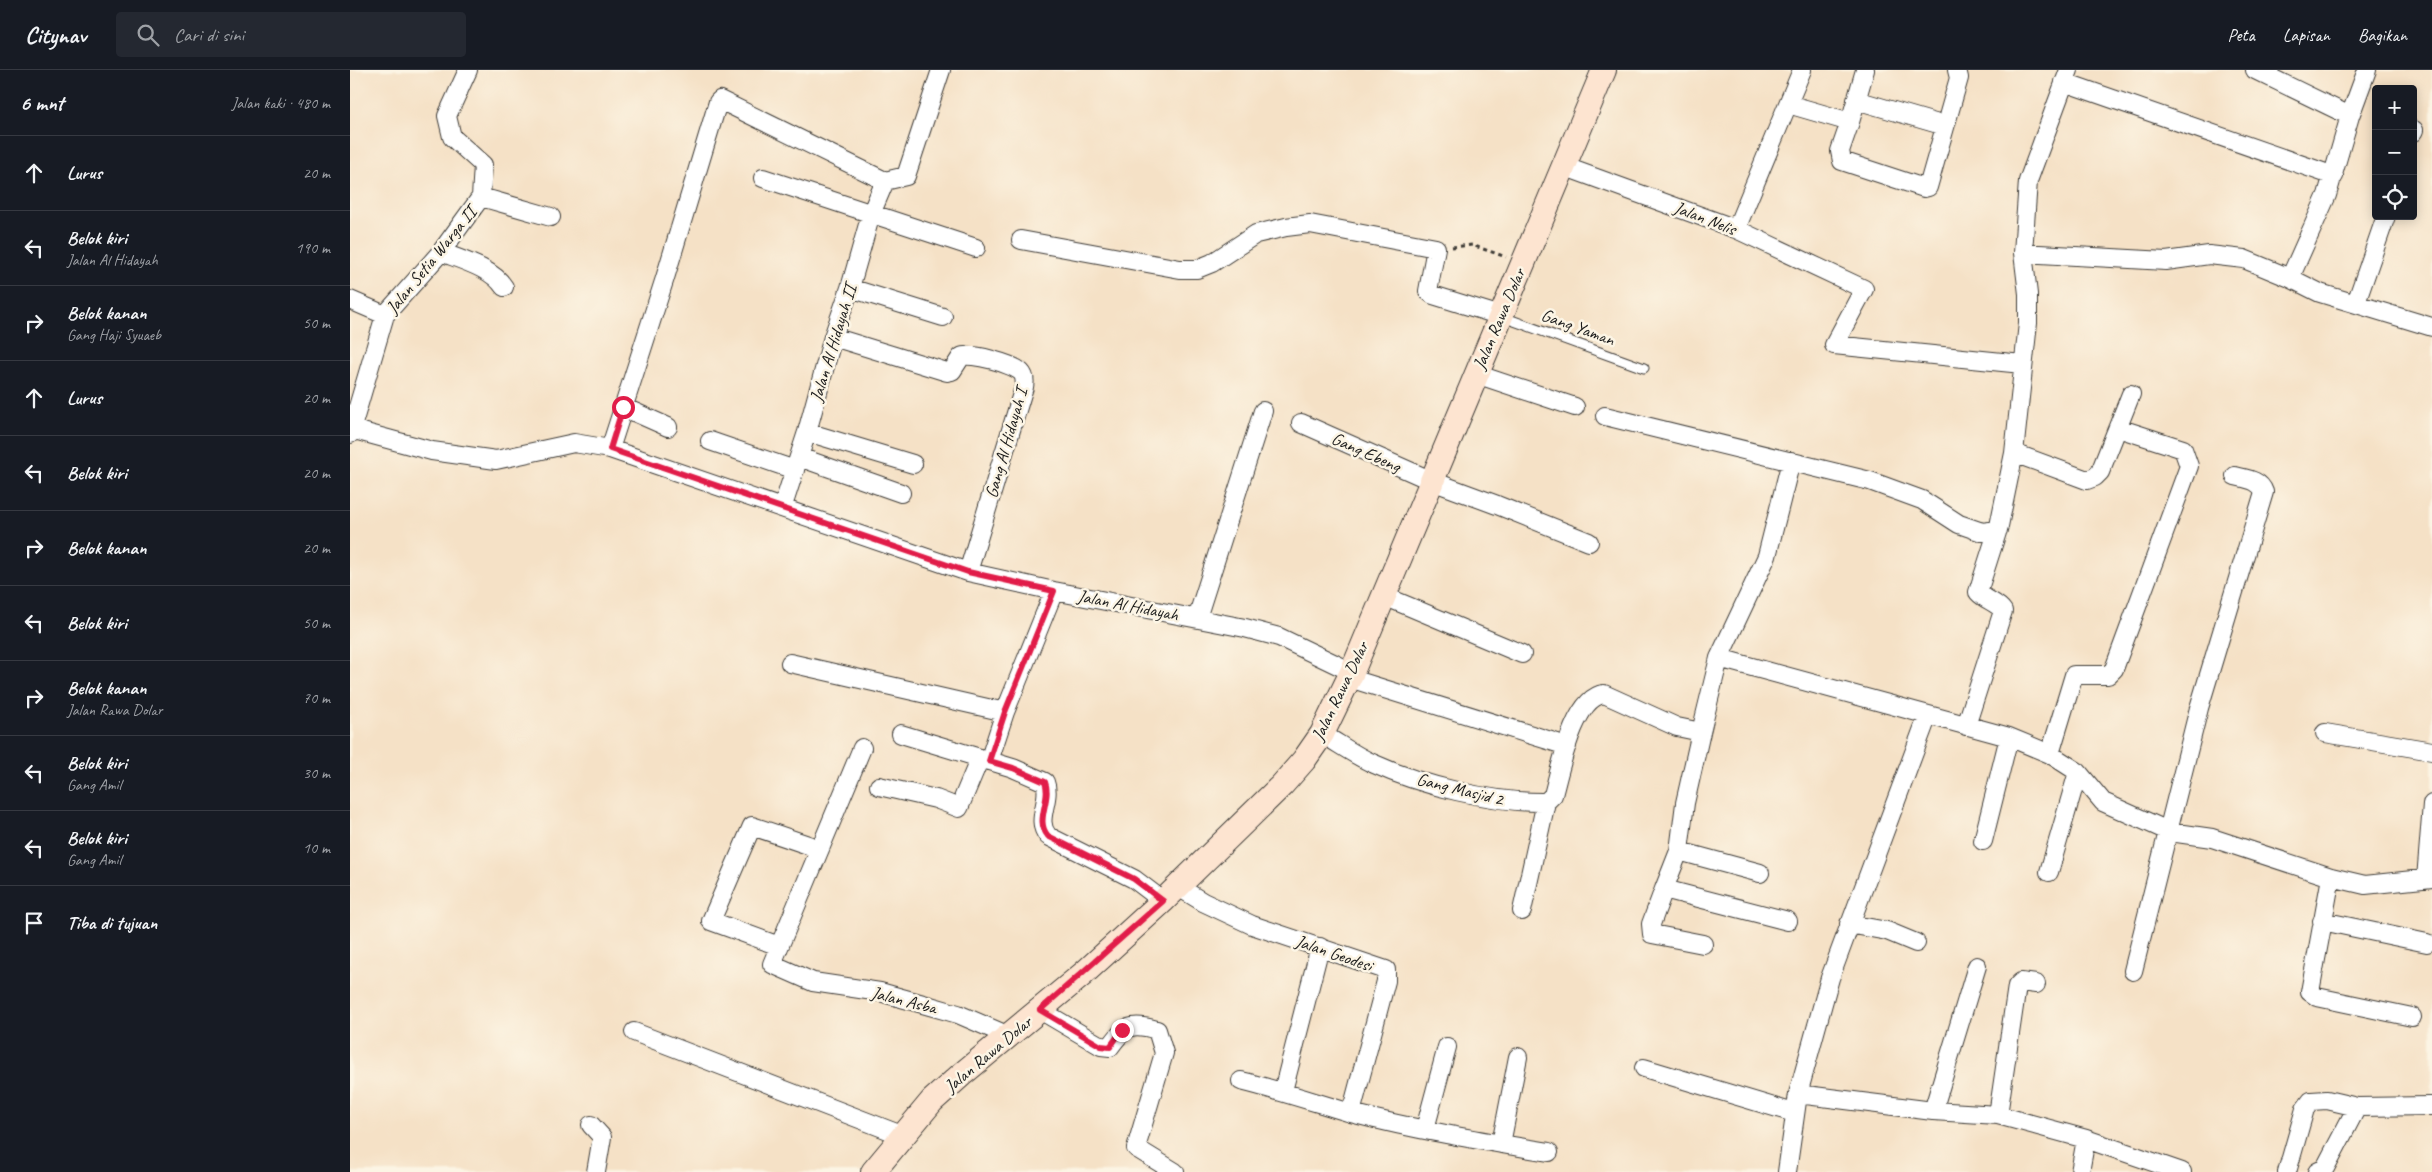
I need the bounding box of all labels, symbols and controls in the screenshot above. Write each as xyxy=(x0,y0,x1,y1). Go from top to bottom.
search box xyxy=(116,12,466,57)
text: Citynav xyxy=(25,20,86,50)
icon: search xyxy=(134,21,162,49)
text: Cari di sini xyxy=(174,23,244,47)
text: Peta xyxy=(2228,24,2255,46)
text: Lapisan xyxy=(2283,24,2330,46)
text: Bagikan xyxy=(2358,24,2407,46)
map controls xyxy=(2372,85,2417,220)
button: + xyxy=(2372,85,2417,130)
text: 6 mnt xyxy=(20,90,64,116)
text: Jalan kaki · 480 m xyxy=(232,93,330,113)
button: − xyxy=(2372,130,2417,175)
icon: ahead xyxy=(20,159,48,187)
text: Lurus xyxy=(67,161,102,185)
text: 20 m xyxy=(303,163,330,183)
button: locate xyxy=(2372,175,2417,220)
street label: Jalan Nelis xyxy=(1670,196,1741,240)
street label: Jalan Setia Warga II xyxy=(380,199,483,319)
text: Belok kiri xyxy=(67,226,127,250)
icon: left xyxy=(20,234,48,262)
text: 190 m xyxy=(296,238,330,258)
text: Jalan Al Hidayah xyxy=(67,250,158,270)
street label: Jalan Rawa Dolar xyxy=(1467,264,1531,374)
street label: Jalan Al Hidayah II xyxy=(804,278,862,405)
text: Belok kanan xyxy=(67,301,146,325)
street label: Gang Yaman xyxy=(1538,304,1618,351)
icon: right xyxy=(20,309,48,337)
text: 50 m xyxy=(303,313,330,333)
text: Gang Haji Syuaeb xyxy=(67,325,161,345)
street label: Gang Al Hidayah I xyxy=(980,382,1033,500)
icon: ahead xyxy=(20,384,48,412)
text: Lurus xyxy=(67,386,102,410)
text: 20 m xyxy=(303,388,330,408)
route start xyxy=(612,396,635,419)
street label: Gang Ebeng xyxy=(1328,427,1405,478)
icon: left xyxy=(20,459,48,487)
text: Belok kiri xyxy=(67,461,127,485)
text: 20 m xyxy=(303,463,330,483)
icon: right xyxy=(20,534,48,562)
text: Belok kanan xyxy=(67,536,146,560)
text: 20 m xyxy=(303,538,330,558)
street label: Jalan Al Hidayah xyxy=(1075,584,1181,626)
icon: left xyxy=(20,609,48,637)
text: Belok kiri xyxy=(67,611,127,635)
text: 50 m xyxy=(303,613,330,633)
street label: Jalan Rawa Dolar xyxy=(1306,637,1374,745)
text: Belok kanan xyxy=(67,676,146,700)
icon: right xyxy=(20,684,48,712)
text: 70 m xyxy=(303,688,330,708)
text: Jalan Rawa Dolar xyxy=(67,700,163,720)
text: Belok kiri xyxy=(67,751,127,775)
icon: left xyxy=(20,759,48,787)
text: 30 m xyxy=(303,763,330,783)
street label: Gang Masjid 2 xyxy=(1414,768,1507,811)
text: Gang Amil xyxy=(67,775,121,795)
text: Belok kiri xyxy=(67,826,127,850)
icon: left xyxy=(20,834,48,862)
text: 10 m xyxy=(303,838,330,858)
text: Gang Amil xyxy=(67,850,121,870)
icon: arrive xyxy=(20,909,48,937)
text: Tiba di tujuan xyxy=(67,911,157,935)
street label: Jalan Geodesi xyxy=(1292,929,1378,977)
street label: Jalan Asba xyxy=(868,981,940,1019)
street label: Jalan Rawa Dolar xyxy=(939,1010,1037,1098)
route end xyxy=(1111,1019,1134,1042)

